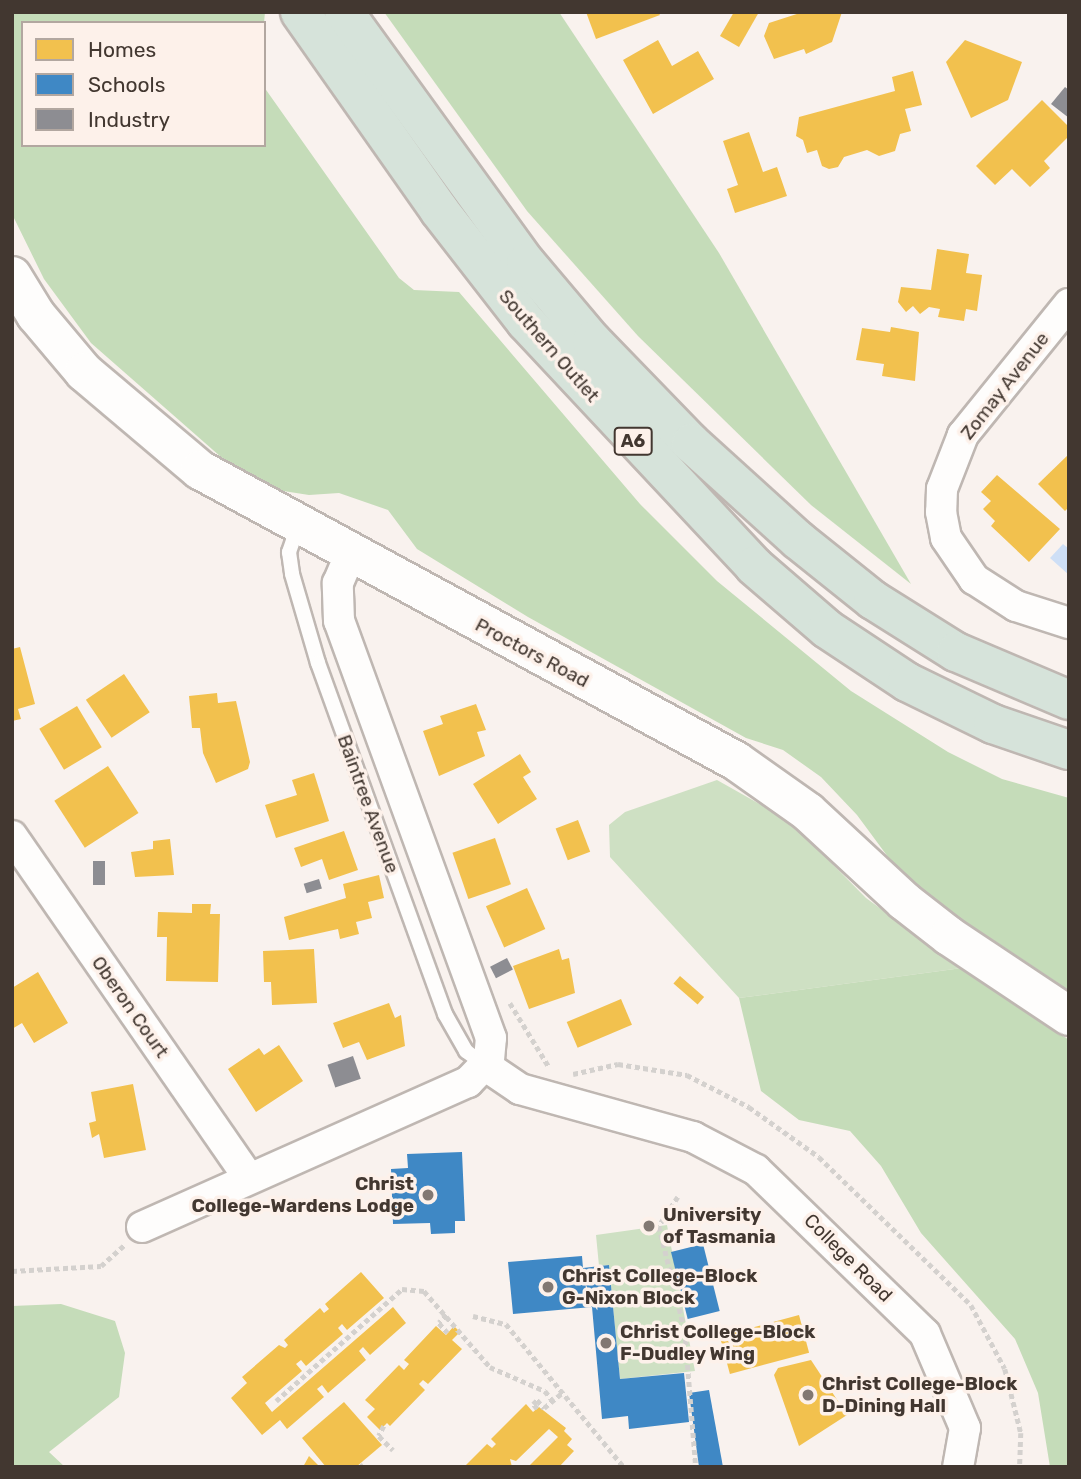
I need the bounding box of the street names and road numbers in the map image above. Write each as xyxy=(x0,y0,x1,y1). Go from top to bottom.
street label: Southern Outlet xyxy=(494,285,604,407)
street label: Zomay Avenue xyxy=(956,327,1054,445)
road number: A6 xyxy=(612,426,654,456)
street label: Proctors Road xyxy=(471,613,593,693)
street label: Baintree Avenue xyxy=(332,731,404,877)
street label: Oberon Court xyxy=(87,952,173,1062)
street label: College Road xyxy=(799,1209,897,1307)

